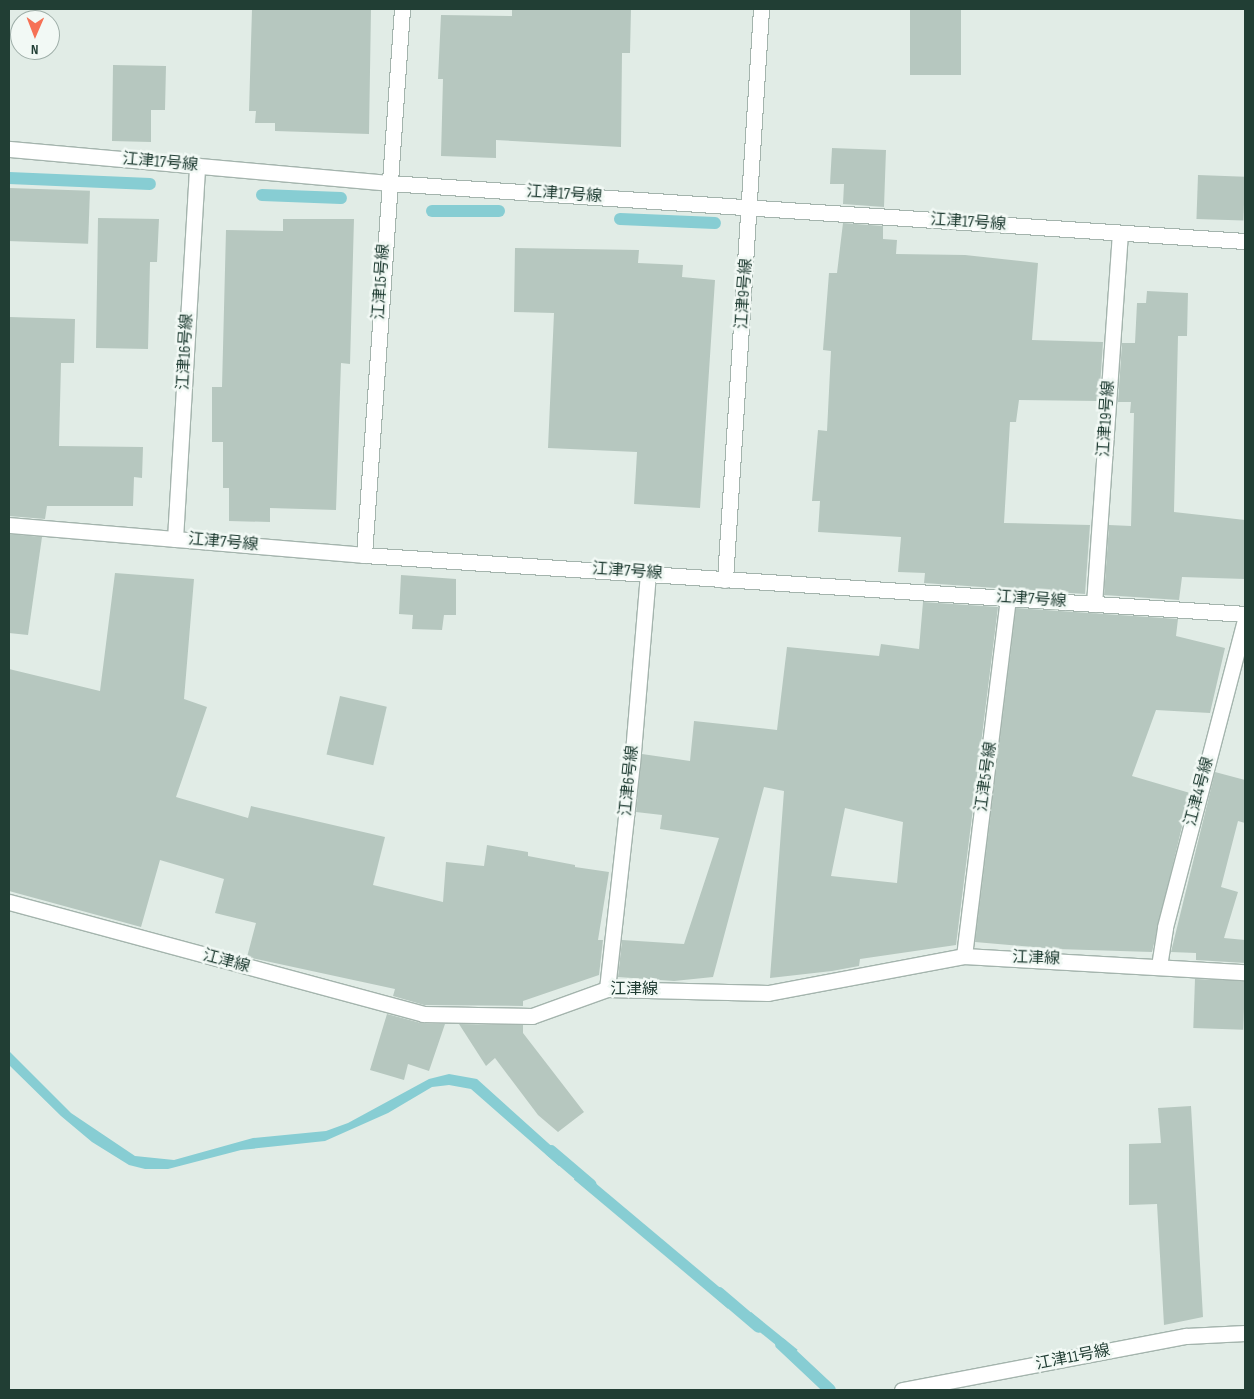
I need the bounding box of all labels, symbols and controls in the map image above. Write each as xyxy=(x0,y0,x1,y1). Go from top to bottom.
north arrow xyxy=(10,10,60,60)
text: N xyxy=(31,41,39,58)
street label: 江津17号線 xyxy=(121,150,199,176)
street label: 江津17号線 xyxy=(525,183,603,207)
street label: 江津17号線 xyxy=(929,211,1007,235)
street label: 江津15号線 xyxy=(370,243,394,321)
street label: 江津9号線 xyxy=(733,258,757,330)
street label: 江津16号線 xyxy=(174,313,198,391)
street label: 江津19号線 xyxy=(1095,380,1119,458)
street label: 江津7号線 xyxy=(187,530,259,556)
street label: 江津7号線 xyxy=(591,560,663,584)
street label: 江津7号線 xyxy=(995,588,1067,612)
street label: 江津5号線 xyxy=(973,741,1001,813)
street label: 江津6号線 xyxy=(617,745,643,817)
street label: 江津4号線 xyxy=(1182,755,1218,829)
street label: 江津線 xyxy=(200,947,252,977)
street label: 江津線 xyxy=(1012,949,1060,969)
street label: 江津線 xyxy=(610,980,658,1000)
street label: 江津11号線 xyxy=(1034,1341,1112,1375)

